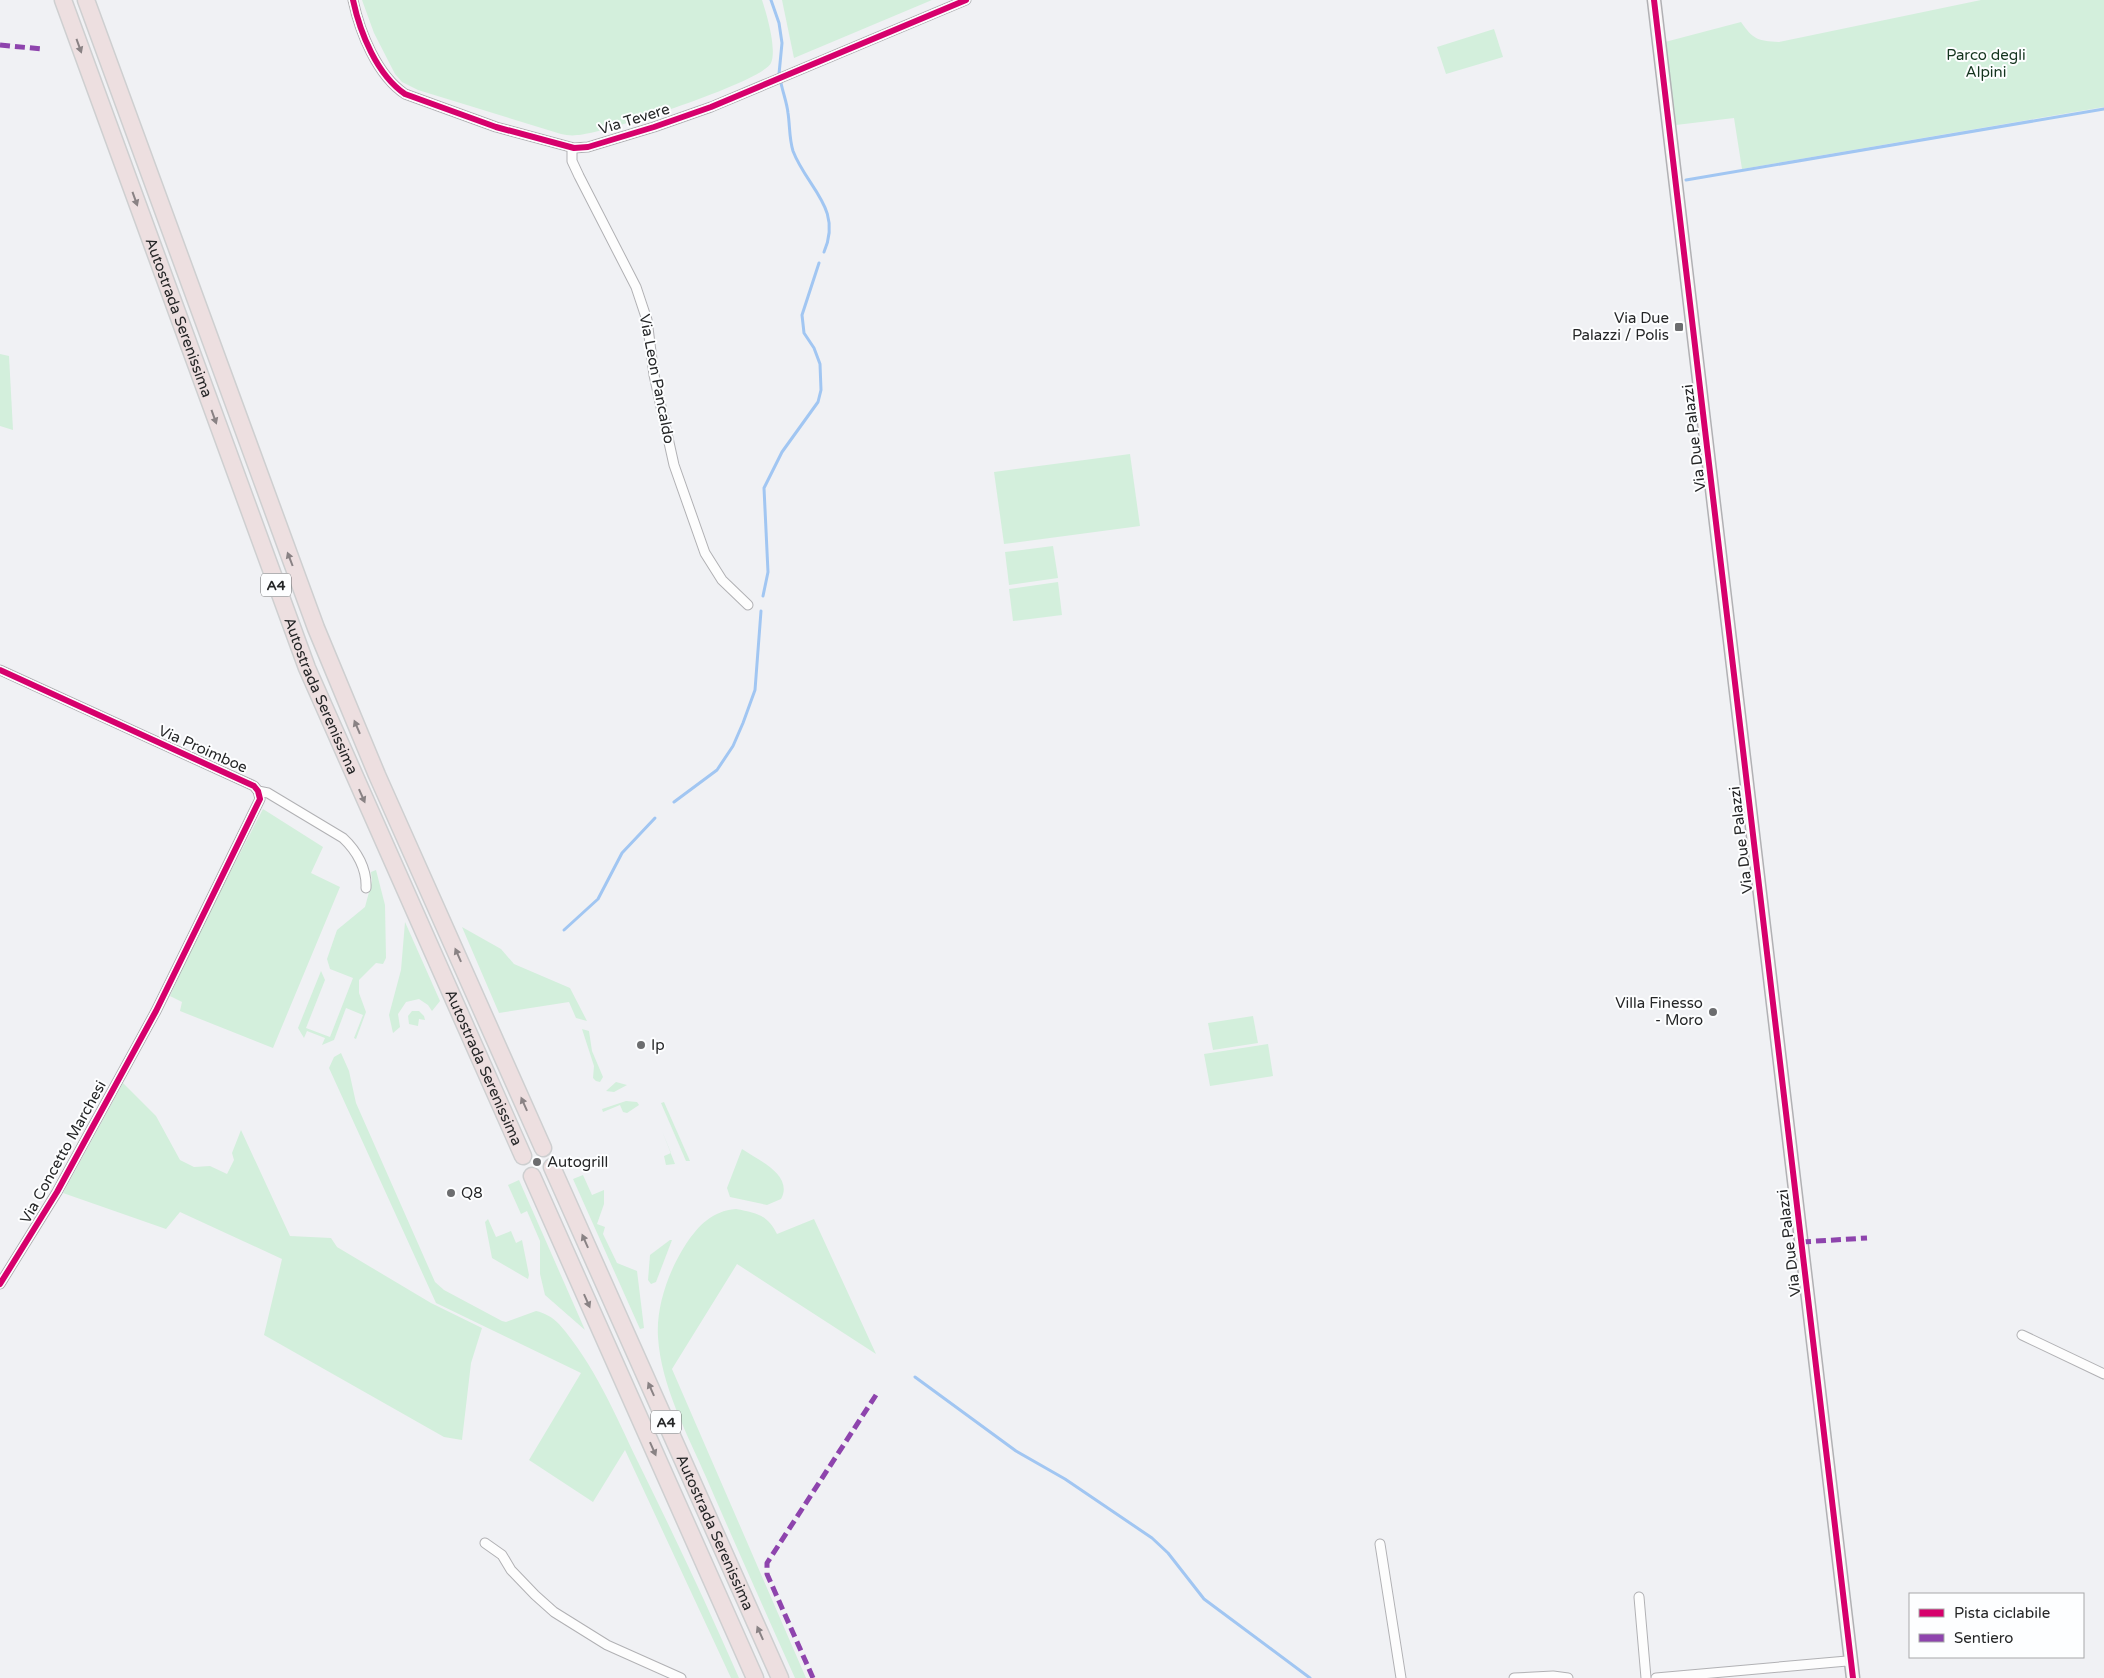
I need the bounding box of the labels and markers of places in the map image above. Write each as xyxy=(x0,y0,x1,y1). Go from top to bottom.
place label: Via Due Palazzi / Polis xyxy=(1572,309,1669,344)
marker: Via Due Palazzi / Polis xyxy=(1673,321,1685,333)
place label: Villa Finesso - Moro xyxy=(1615,994,1703,1029)
marker: Villa Finesso - Moro xyxy=(1707,1006,1719,1018)
place label: Ip xyxy=(651,1036,665,1054)
marker: Ip xyxy=(635,1039,647,1051)
place label: Autogrill xyxy=(547,1153,608,1171)
marker: Autogrill xyxy=(531,1156,543,1168)
place label: Q8 xyxy=(461,1184,483,1202)
marker: Q8 xyxy=(445,1187,457,1199)

